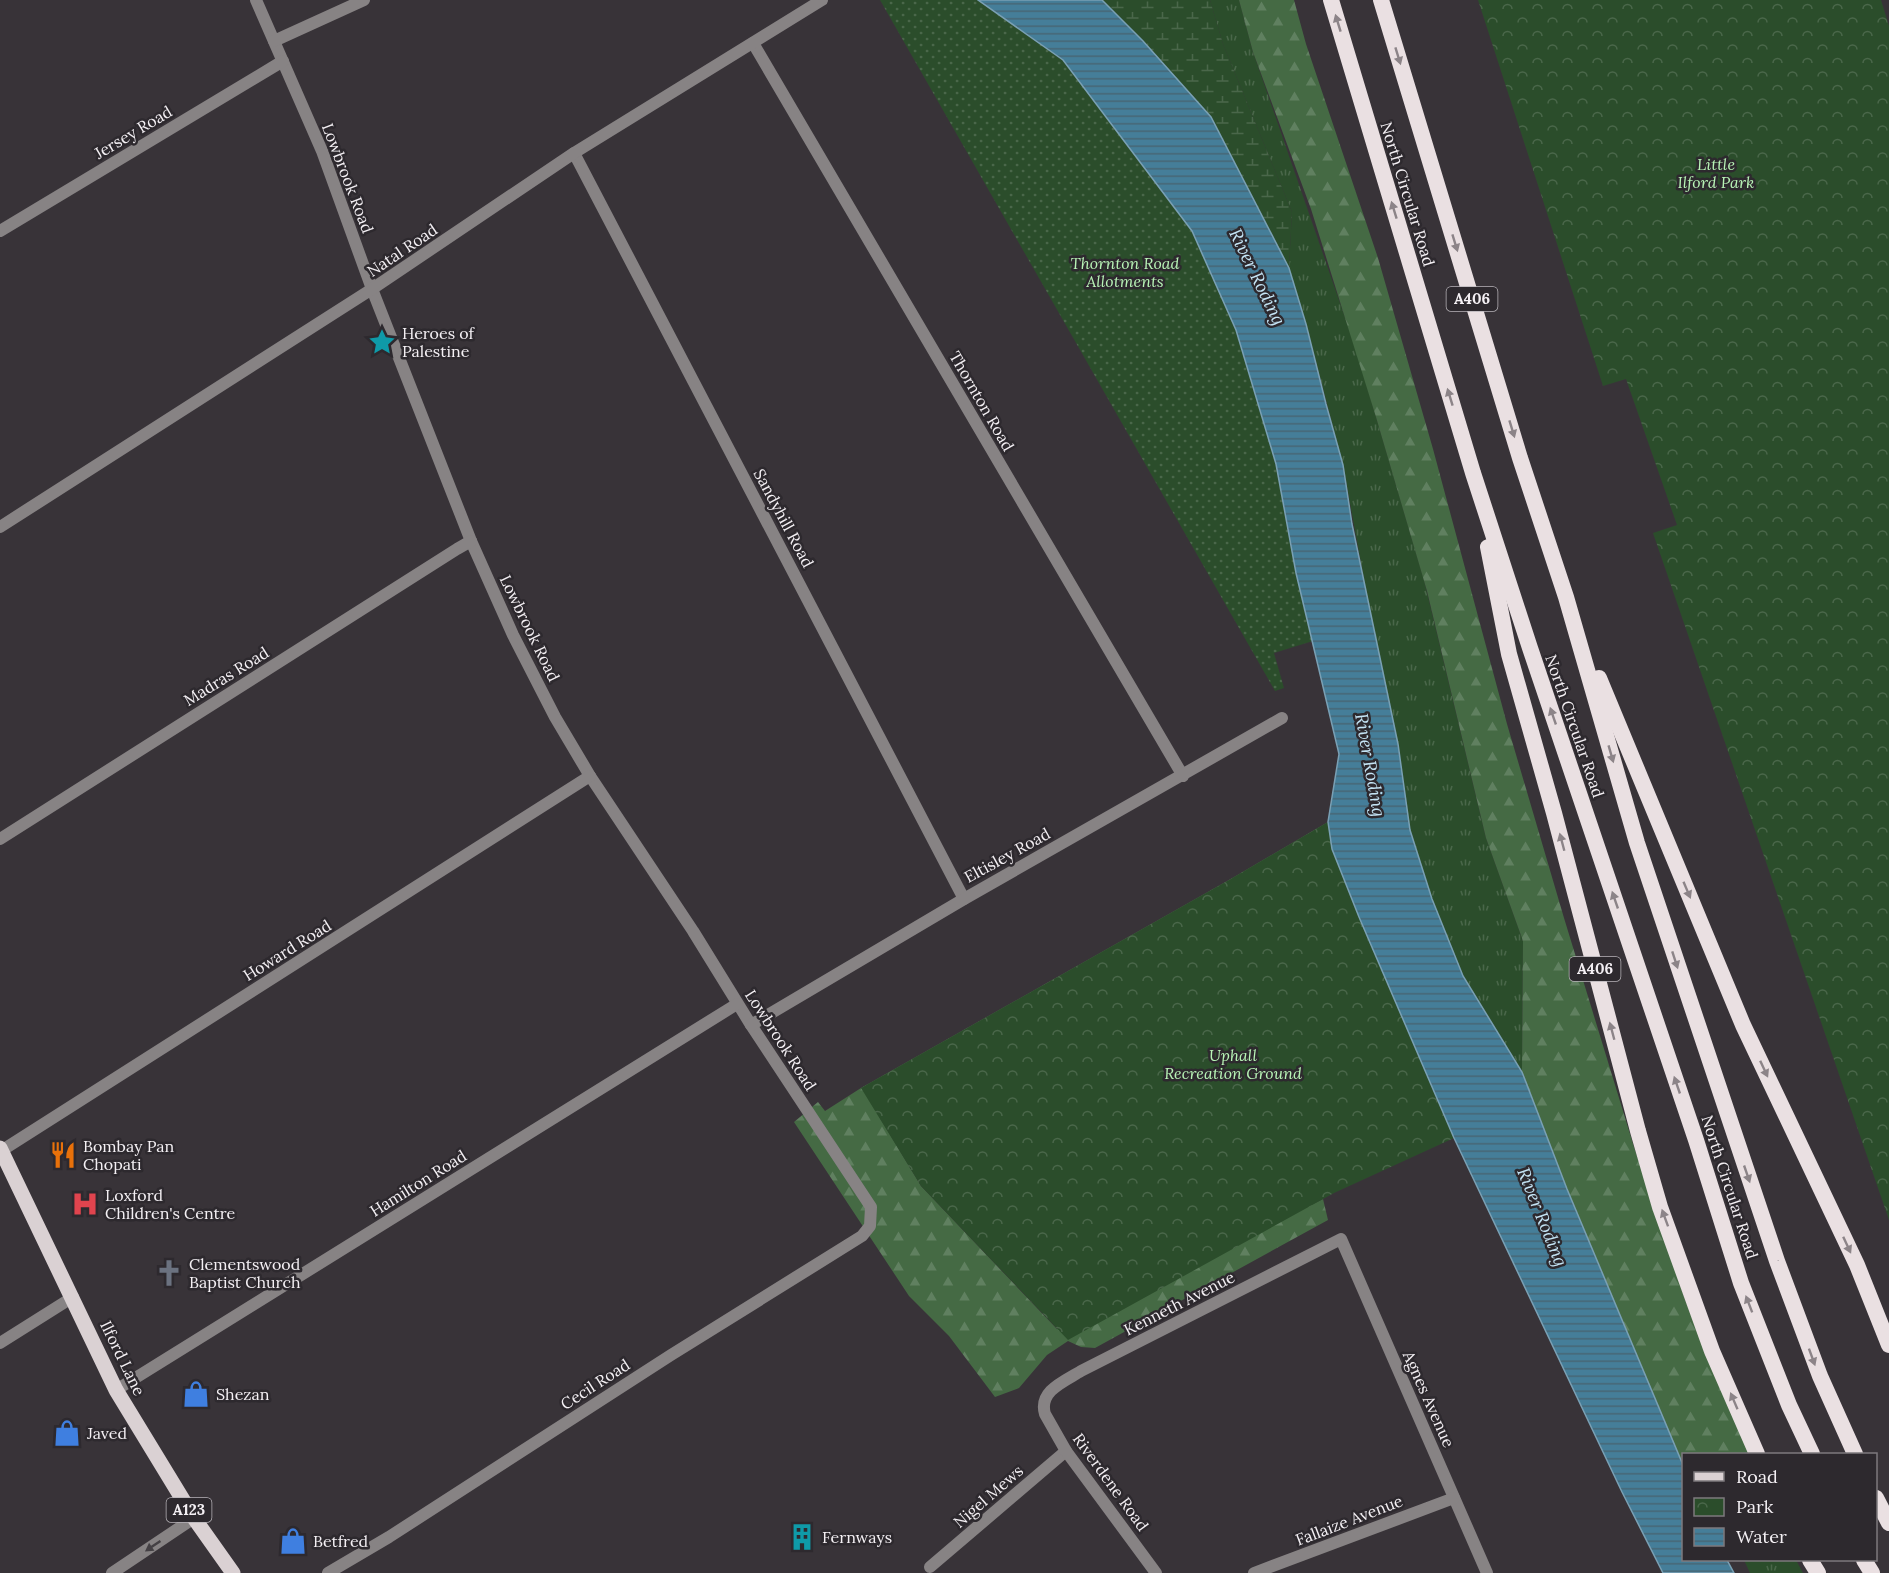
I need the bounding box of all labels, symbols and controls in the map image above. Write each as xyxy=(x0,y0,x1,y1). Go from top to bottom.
one-way arrow xyxy=(1333,14,1342,32)
one-way arrow xyxy=(1394,47,1403,65)
street label: Jersey Road xyxy=(90,101,176,164)
street label: North Circular Road xyxy=(1377,119,1440,269)
street label: Lowbrook Road xyxy=(318,120,378,236)
park label: Little Ilford Park xyxy=(1678,154,1754,192)
one-way arrow xyxy=(1389,201,1398,219)
street label: Natal Road xyxy=(363,219,441,281)
water label: River Roding xyxy=(1224,225,1291,329)
one-way arrow xyxy=(1451,234,1460,252)
park label: Thornton Road Allotments xyxy=(1071,253,1180,291)
road number: A406 xyxy=(1446,287,1498,311)
place label: Heroes of Palestine xyxy=(402,323,476,361)
place icon: Heroes of Palestine xyxy=(367,327,397,357)
street label: Thornton Road xyxy=(945,347,1019,455)
one-way arrow xyxy=(1445,387,1454,405)
one-way arrow xyxy=(1508,420,1517,438)
street label: Sandyhill Road xyxy=(750,465,819,571)
street label: Lowbrook Road xyxy=(496,571,565,685)
street label: Madras Road xyxy=(180,642,273,710)
street label: North Circular Road xyxy=(1541,652,1609,801)
one-way arrow xyxy=(1547,706,1557,724)
water label: River Roding xyxy=(1350,711,1391,819)
one-way arrow xyxy=(1607,745,1616,763)
street label: Eltisley Road xyxy=(961,823,1054,887)
one-way arrow xyxy=(1556,833,1566,851)
one-way arrow xyxy=(1682,881,1691,898)
one-way arrow xyxy=(1610,891,1619,909)
street label: Howard Road xyxy=(239,915,335,985)
one-way arrow xyxy=(1671,951,1681,969)
road number: A406 xyxy=(1570,957,1620,981)
street label: Lowbrook Road xyxy=(741,986,821,1094)
one-way arrow xyxy=(1606,1022,1616,1040)
park label: Uphall Recreation Ground xyxy=(1164,1045,1302,1083)
one-way arrow xyxy=(1759,1060,1768,1077)
one-way arrow xyxy=(1672,1076,1682,1094)
street label: North Circular Road xyxy=(1697,1113,1763,1262)
place label: Bombay Pan Chopati xyxy=(83,1136,175,1174)
restaurant icon: Bombay Pan Chopati xyxy=(48,1140,78,1170)
street label: Hamilton Road xyxy=(366,1145,470,1221)
water label: River Roding xyxy=(1512,1164,1573,1270)
one-way arrow xyxy=(1742,1165,1752,1183)
place label: Loxford Children's Centre xyxy=(105,1185,236,1223)
hospital icon: Loxford Children's Centre xyxy=(70,1189,100,1219)
one-way arrow xyxy=(1659,1209,1669,1227)
one-way arrow xyxy=(1843,1236,1852,1253)
place label: Clementswood Baptist Church xyxy=(189,1254,301,1292)
church icon: Clementswood Baptist Church xyxy=(154,1258,184,1288)
street label: Kenneth Avenue xyxy=(1120,1266,1238,1340)
one-way arrow xyxy=(1744,1295,1753,1313)
street label: Ilford Lane xyxy=(96,1317,150,1399)
street label: Agnes Avenue xyxy=(1398,1347,1459,1450)
one-way arrow xyxy=(1808,1348,1818,1366)
street label: Cecil Road xyxy=(557,1354,634,1414)
shop icon: Shezan xyxy=(181,1379,211,1409)
place label: Shezan xyxy=(216,1384,270,1404)
one-way arrow xyxy=(1729,1392,1738,1409)
shop icon: Javed xyxy=(52,1418,82,1448)
place label: Javed xyxy=(86,1423,127,1443)
street label: Riverdene Road xyxy=(1069,1429,1153,1535)
legend xyxy=(1682,1453,1877,1561)
street label: Nigel Mews xyxy=(949,1460,1027,1532)
text: Road xyxy=(1736,1465,1778,1488)
street label: Fallaize Avenue xyxy=(1293,1490,1406,1550)
text: Park xyxy=(1736,1495,1774,1518)
road number: A123 xyxy=(166,1498,212,1522)
building icon: Fernways xyxy=(787,1522,817,1552)
text: Water xyxy=(1736,1525,1787,1548)
shop icon: Betfred xyxy=(278,1526,308,1556)
place label: Fernways xyxy=(822,1527,892,1547)
place label: Betfred xyxy=(313,1531,369,1551)
one-way arrow xyxy=(145,1540,161,1551)

